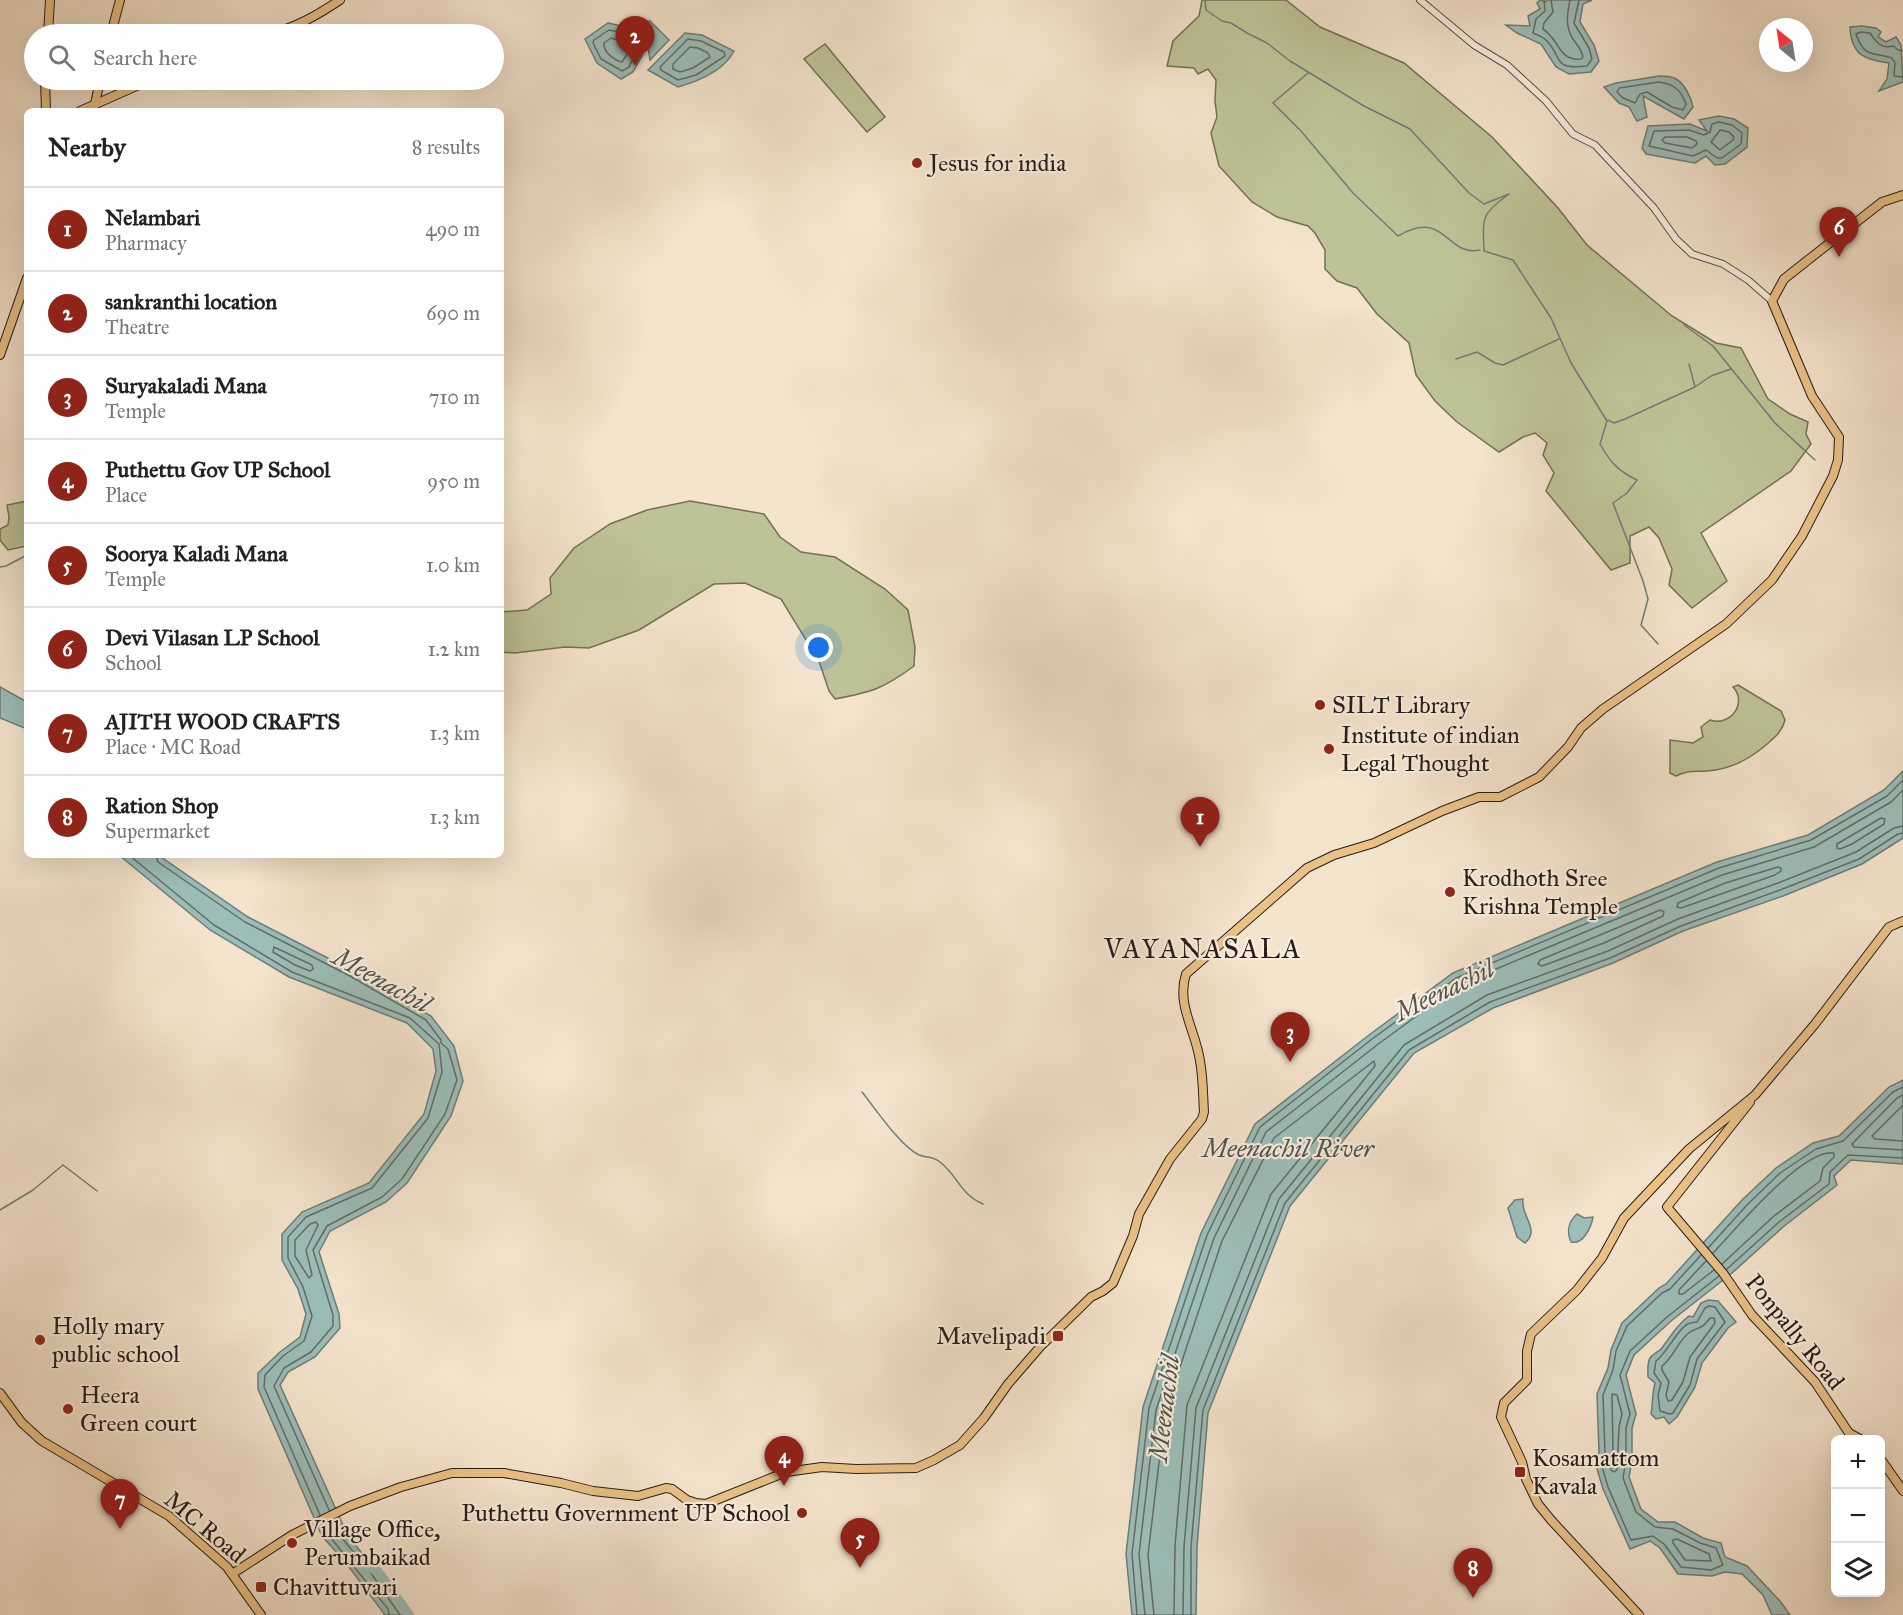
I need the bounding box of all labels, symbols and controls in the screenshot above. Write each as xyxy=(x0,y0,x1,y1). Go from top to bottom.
pin: 2 xyxy=(616,16,654,66)
north arrow xyxy=(1759,18,1813,72)
search box xyxy=(24,24,504,90)
icon: search xyxy=(45,41,78,74)
text: Search here xyxy=(93,44,197,71)
text: Nearby xyxy=(48,131,126,163)
text: 8 results xyxy=(412,135,480,159)
place label: Jesus for india xyxy=(926,148,1067,178)
marker: Jesus for india xyxy=(910,156,924,170)
text: Nelambari xyxy=(105,204,200,231)
pin: 6 xyxy=(1820,208,1858,257)
text: 1 xyxy=(64,217,71,241)
text: 490 m xyxy=(425,217,480,241)
text: Pharmacy xyxy=(105,231,187,255)
text: sankranthi location xyxy=(105,288,277,315)
text: 2 xyxy=(63,301,72,325)
text: 690 m xyxy=(426,301,480,325)
text: Theatre xyxy=(105,315,169,339)
text: Suryakaladi Mana xyxy=(105,372,267,399)
text: 3 xyxy=(64,385,72,409)
text: 710 m xyxy=(429,385,480,409)
text: Temple xyxy=(105,399,166,423)
text: Puthettu Gov UP School xyxy=(105,456,330,483)
text: 4 xyxy=(62,469,73,493)
text: 950 m xyxy=(427,469,480,493)
text: Place xyxy=(105,483,147,507)
text: Soorya Kaladi Mana xyxy=(105,540,288,567)
text: 5 xyxy=(63,553,72,577)
text: 1.0 km xyxy=(426,553,480,577)
text: Temple xyxy=(105,567,166,591)
text: Devi Vilasan LP School xyxy=(105,624,319,651)
your location xyxy=(804,633,833,662)
text: 6 xyxy=(62,637,73,661)
text: 1.2 km xyxy=(428,637,480,661)
text: School xyxy=(105,651,162,675)
place label: SILT Library xyxy=(1332,690,1471,720)
marker: SILT Library xyxy=(1313,698,1327,712)
text: AJITH WOOD CRAFTS xyxy=(105,708,340,735)
place label: Institute of indian Legal Thought xyxy=(1341,720,1520,778)
text: 7 xyxy=(62,721,73,745)
text: 1.3 km xyxy=(430,721,480,745)
text: Place · MC Road xyxy=(105,735,241,759)
marker: Institute of indian Legal Thought xyxy=(1322,742,1336,756)
text: Ration Shop xyxy=(105,792,218,819)
pin: 1 xyxy=(1180,798,1220,847)
text: 8 xyxy=(62,805,73,829)
text: 1.3 km xyxy=(430,805,480,829)
text: Supermarket xyxy=(105,819,210,843)
place label: Krodhoth Sree Krishna Temple xyxy=(1462,863,1618,921)
marker: Krodhoth Sree Krishna Temple xyxy=(1443,885,1457,899)
district label: VAYANASALA xyxy=(1103,932,1302,965)
water label: Meenachil xyxy=(325,939,438,1021)
water label: Meenachil xyxy=(1386,951,1501,1029)
pin: 3 xyxy=(1270,1012,1310,1062)
water label: Meenachil River xyxy=(1199,1132,1375,1164)
street label: Ponpally Road xyxy=(1739,1268,1851,1396)
place label: Holly mary public school xyxy=(51,1311,180,1369)
place label: Mavelipadi xyxy=(936,1321,1046,1351)
marker: Mavelipadi xyxy=(1051,1329,1065,1343)
marker: Holly mary public school xyxy=(33,1333,47,1347)
water label: Meenachil xyxy=(1141,1351,1187,1466)
place label: Heera Green court xyxy=(80,1380,198,1438)
marker: Heera Green court xyxy=(61,1402,75,1416)
map controls xyxy=(1831,1435,1885,1597)
button: + xyxy=(1831,1435,1885,1489)
pin: 4 xyxy=(764,1436,804,1486)
place label: Kosamattom Kavala xyxy=(1532,1443,1660,1501)
marker: Kosamattom Kavala xyxy=(1513,1465,1527,1479)
pin: 7 xyxy=(100,1480,140,1529)
street label: MC Road xyxy=(158,1484,252,1570)
button: − xyxy=(1831,1489,1885,1543)
place label: Puthettu Government UP School xyxy=(461,1498,791,1528)
marker: Puthettu Government UP School xyxy=(795,1506,809,1520)
place label: Village Office, Perumbaikad xyxy=(303,1514,440,1572)
pin: 5 xyxy=(840,1518,880,1568)
marker: Village Office, Perumbaikad xyxy=(285,1536,299,1550)
button: layers xyxy=(1831,1543,1885,1597)
pin: 8 xyxy=(1454,1548,1492,1598)
place label: Chavittuvari xyxy=(273,1572,398,1602)
marker: Chavittuvari xyxy=(254,1580,268,1594)

